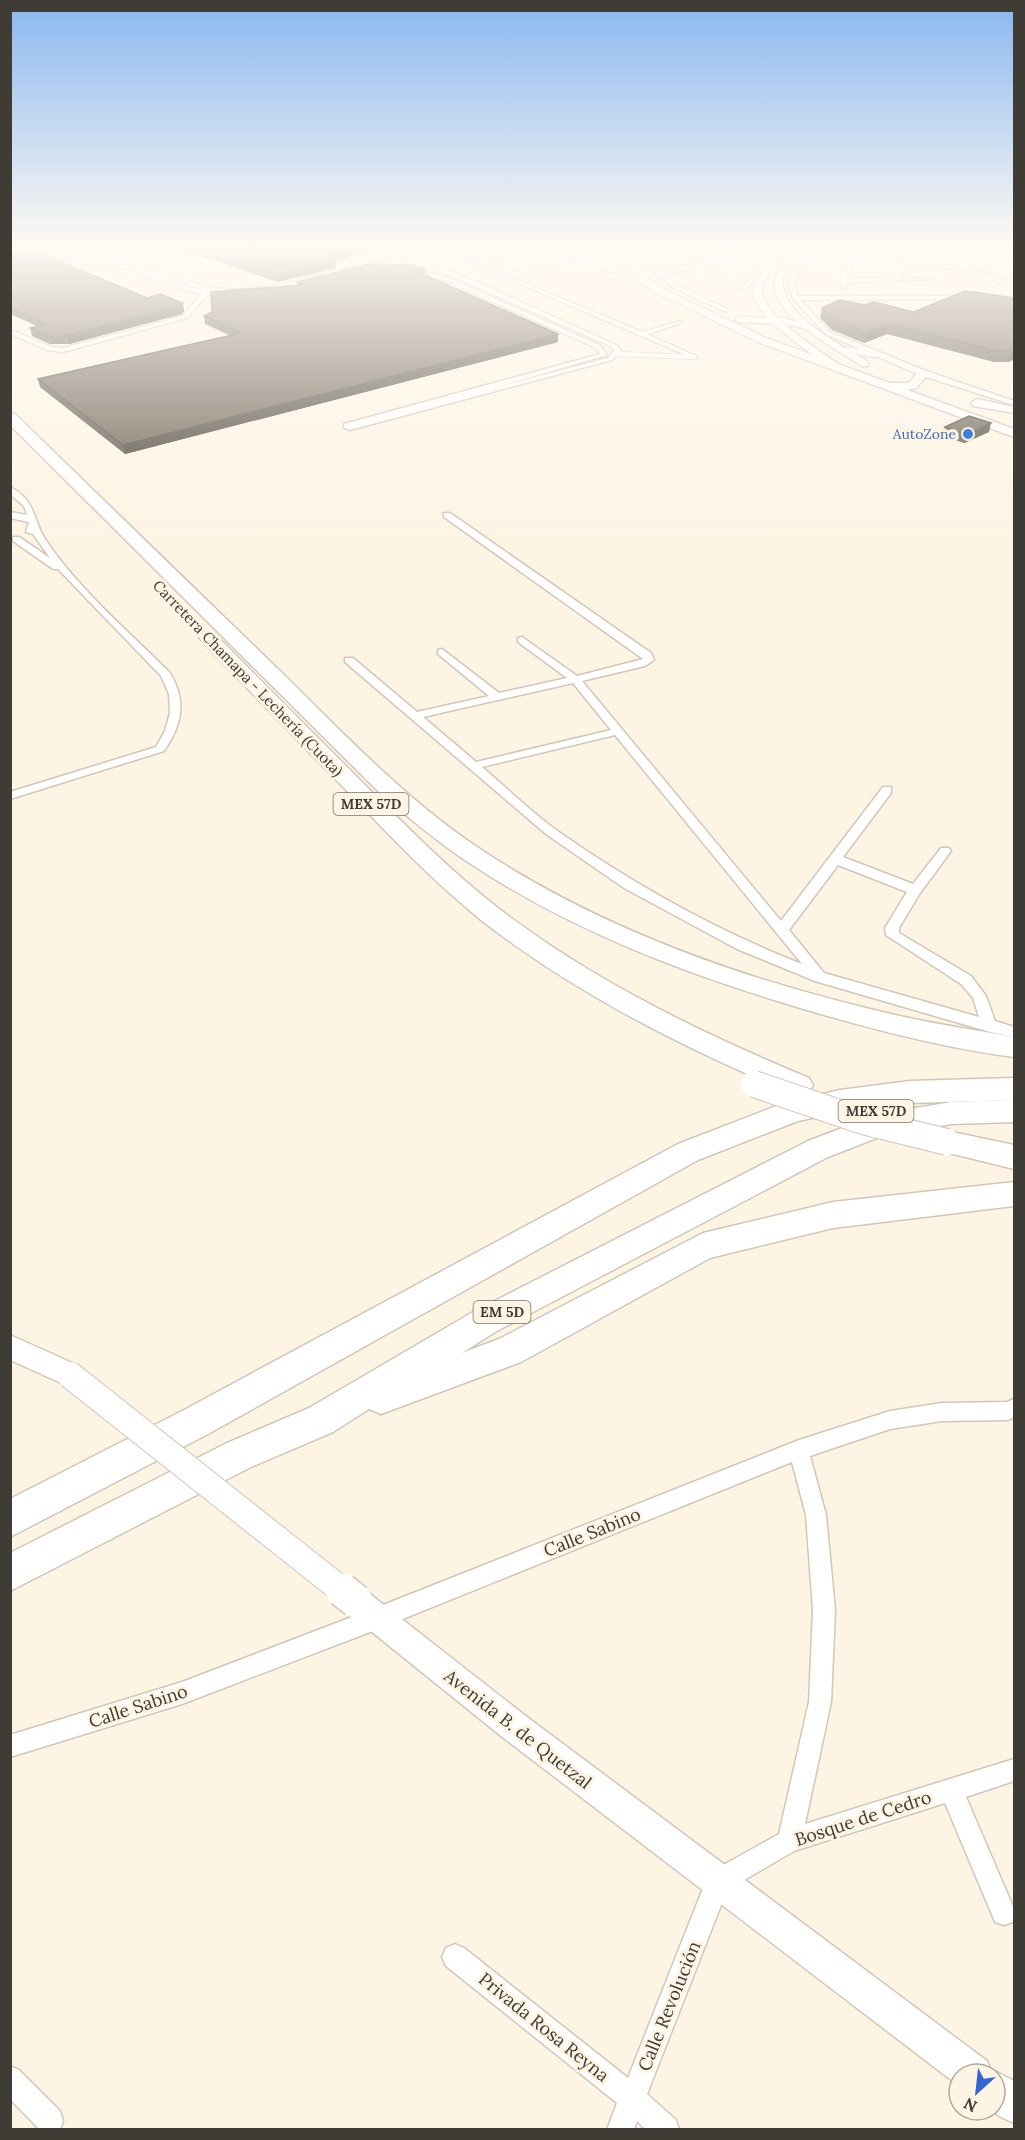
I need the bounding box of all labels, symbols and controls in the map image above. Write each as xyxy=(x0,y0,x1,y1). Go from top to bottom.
place label: AutoZone xyxy=(892,425,956,443)
marker: AutoZone xyxy=(961,427,975,441)
street label: Carretera Chamapa - Lechería (Cuota) xyxy=(148,576,347,781)
road number: MEX 57D xyxy=(334,793,409,815)
road number: MEX 57D xyxy=(838,1100,914,1122)
road number: EM 5D xyxy=(474,1301,530,1323)
street label: Calle Sabino xyxy=(540,1502,644,1562)
street label: Avenida B. de Quetzal xyxy=(439,1664,597,1794)
street label: Calle Sabino xyxy=(86,1679,190,1733)
street label: Bosque de Cedro xyxy=(792,1785,934,1851)
street label: Calle Revolución xyxy=(632,1938,706,2074)
street label: Privada Rosa Reyna xyxy=(474,1967,614,2087)
north arrow xyxy=(947,2062,1007,2122)
text: N xyxy=(960,2094,980,2117)

